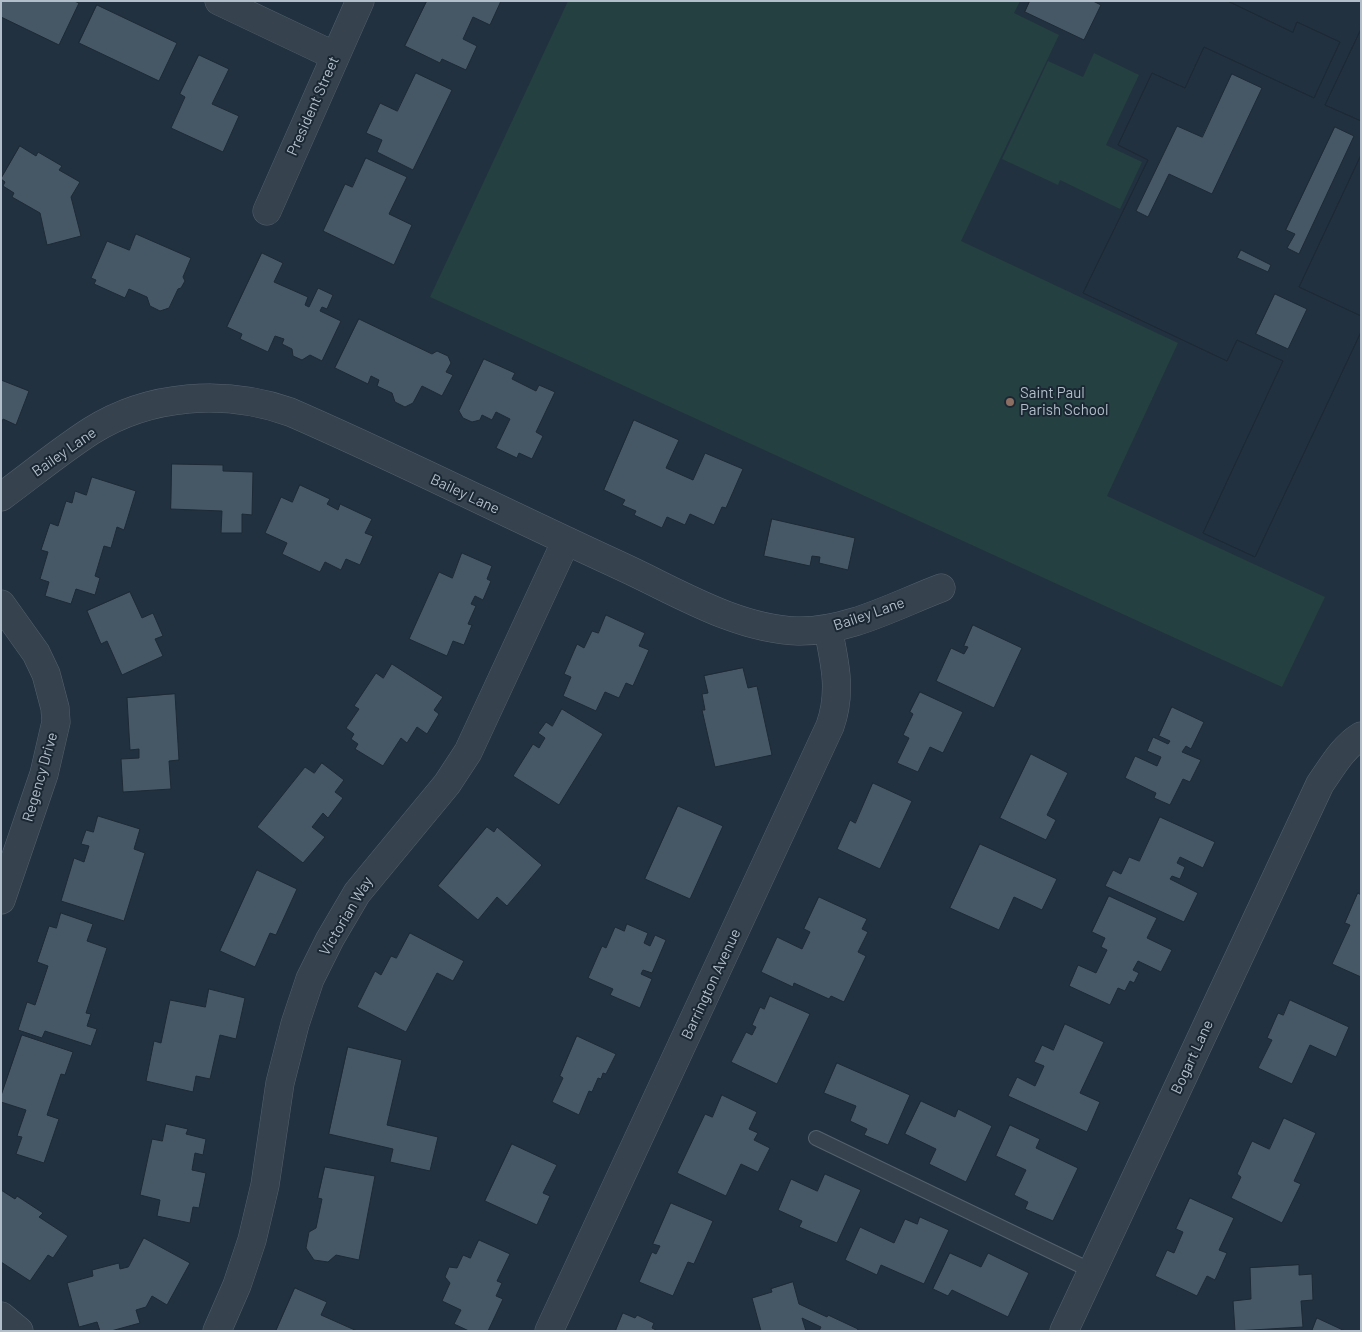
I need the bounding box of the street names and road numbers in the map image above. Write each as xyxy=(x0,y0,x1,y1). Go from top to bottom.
street label: President Street xyxy=(283,54,343,158)
street label: Bailey Lane xyxy=(28,423,100,481)
street label: Bailey Lane xyxy=(428,470,502,518)
street label: Bailey Lane xyxy=(831,593,907,635)
street label: Regency Drive xyxy=(19,730,61,824)
street label: Victorian Way xyxy=(315,873,377,959)
street label: Barrington Avenue xyxy=(677,926,745,1042)
street label: Bogart Lane xyxy=(1167,1017,1217,1097)

